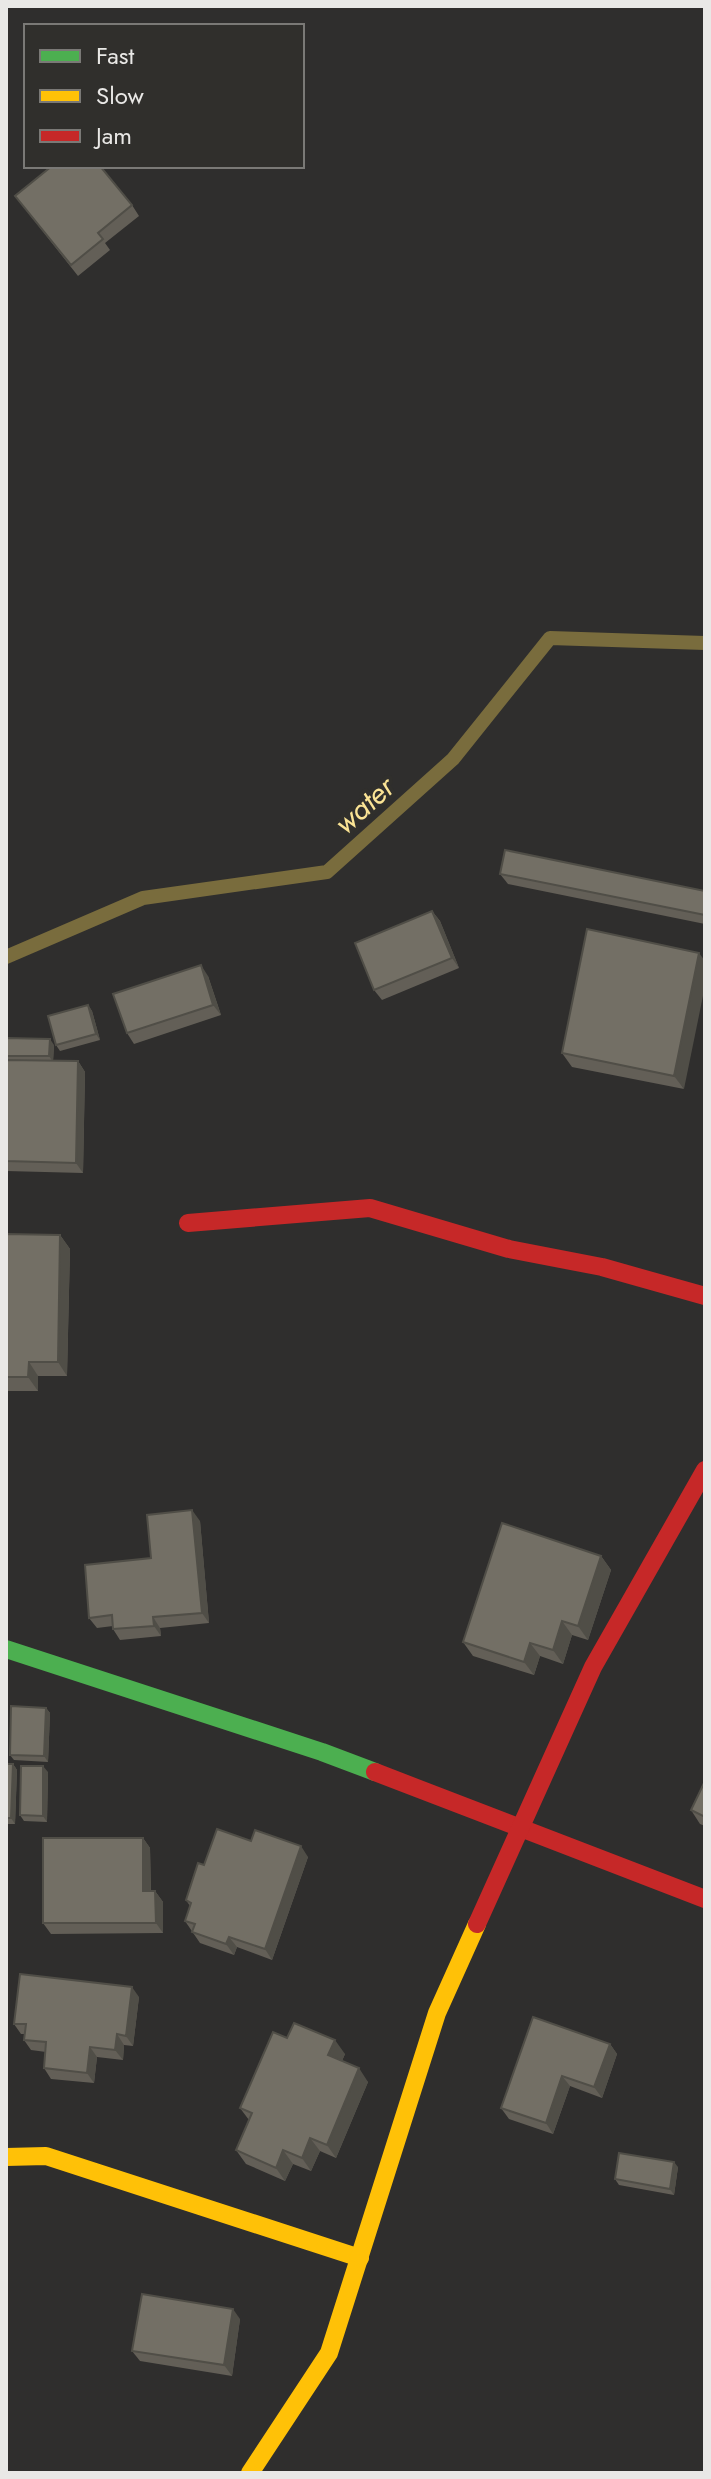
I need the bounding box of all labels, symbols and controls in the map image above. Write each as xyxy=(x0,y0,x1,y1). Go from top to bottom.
legend xyxy=(24,24,304,168)
text: Fast xyxy=(96,38,134,73)
text: Slow xyxy=(96,78,144,113)
text: Jam xyxy=(93,118,132,153)
water label: water xyxy=(324,765,405,844)

